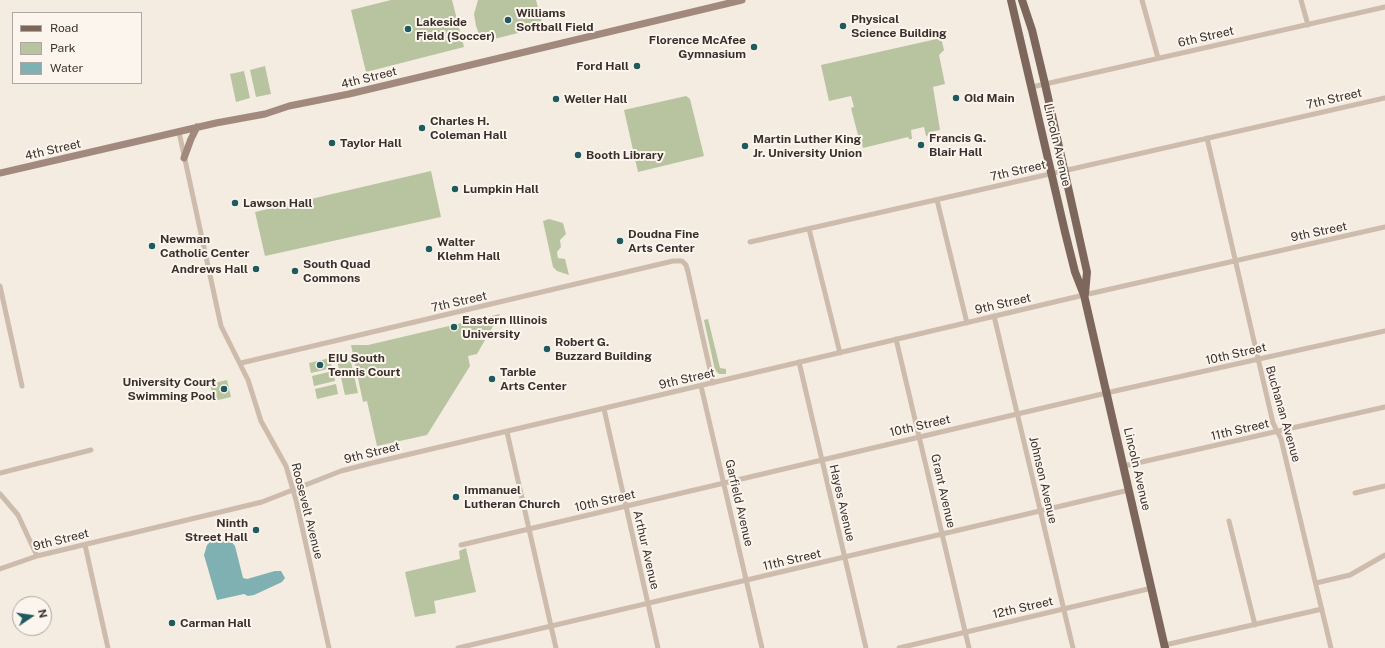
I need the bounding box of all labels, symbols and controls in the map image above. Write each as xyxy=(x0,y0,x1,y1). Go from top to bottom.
place label: Williams Softball Field xyxy=(516,6,593,34)
legend xyxy=(12,12,142,84)
place label: Physical Science Building xyxy=(851,12,947,40)
place label: Lakeside Field (Soccer) xyxy=(416,15,495,43)
marker: Williams Softball Field xyxy=(503,15,513,25)
text: Road xyxy=(50,21,78,35)
marker: Physical Science Building xyxy=(838,21,848,31)
marker: Lakeside Field (Soccer) xyxy=(403,24,413,34)
street label: 6th Street xyxy=(1177,24,1235,50)
place label: Florence McAfee Gymnasium xyxy=(649,33,746,61)
text: Park xyxy=(50,41,76,55)
marker: Florence McAfee Gymnasium xyxy=(749,42,759,52)
place label: Ford Hall xyxy=(576,59,629,73)
text: Water xyxy=(50,61,83,75)
marker: Ford Hall xyxy=(632,61,642,71)
street label: 4th Street xyxy=(340,64,398,92)
street label: 7th Street xyxy=(1305,86,1363,112)
place label: Old Main xyxy=(964,91,1015,105)
place label: Weller Hall xyxy=(564,92,628,106)
marker: Old Main xyxy=(951,93,961,103)
marker: Weller Hall xyxy=(551,94,561,104)
street label: Lincoln Avenue xyxy=(1040,102,1074,188)
place label: Charles H. Coleman Hall xyxy=(430,114,507,142)
marker: Charles H. Coleman Hall xyxy=(417,123,427,133)
place label: Francis G. Blair Hall xyxy=(929,131,986,159)
place label: Martin Luther King Jr. University Union xyxy=(753,132,862,160)
place label: Taylor Hall xyxy=(340,136,402,150)
street label: 4th Street xyxy=(24,137,82,163)
marker: Taylor Hall xyxy=(327,138,337,148)
marker: Francis G. Blair Hall xyxy=(916,140,926,150)
marker: Martin Luther King Jr. University Union xyxy=(740,141,750,151)
place label: Booth Library xyxy=(586,148,664,162)
marker: Booth Library xyxy=(573,150,583,160)
street label: 7th Street xyxy=(989,158,1047,184)
place label: Lumpkin Hall xyxy=(463,182,539,196)
marker: Lumpkin Hall xyxy=(450,184,460,194)
place label: Lawson Hall xyxy=(243,196,312,210)
marker: Lawson Hall xyxy=(230,198,240,208)
street label: 9th Street xyxy=(1290,219,1348,245)
place label: Doudna Fine Arts Center xyxy=(628,227,699,255)
place label: Newman Catholic Center xyxy=(160,232,250,260)
place label: Walter Klehm Hall xyxy=(437,235,500,263)
marker: Doudna Fine Arts Center xyxy=(615,236,625,246)
marker: Newman Catholic Center xyxy=(147,241,157,251)
marker: Walter Klehm Hall xyxy=(424,244,434,254)
place label: South Quad Commons xyxy=(303,257,371,285)
place label: Andrews Hall xyxy=(171,262,248,276)
marker: Andrews Hall xyxy=(251,264,261,274)
marker: South Quad Commons xyxy=(290,266,300,276)
street label: 7th Street xyxy=(430,289,488,315)
street label: 9th Street xyxy=(974,291,1032,317)
place label: Eastern Illinois University xyxy=(462,313,547,341)
marker: Eastern Illinois University xyxy=(449,322,459,332)
place label: Robert G. Buzzard Building xyxy=(555,335,652,363)
street label: 10th Street xyxy=(1204,340,1268,368)
marker: Robert G. Buzzard Building xyxy=(542,344,552,354)
place label: EIU South Tennis Court xyxy=(328,351,400,379)
marker: EIU South Tennis Court xyxy=(315,360,325,370)
street label: Buchanan Avenue xyxy=(1262,364,1304,464)
place label: Tarble Arts Center xyxy=(500,365,567,393)
street label: 9th Street xyxy=(658,366,716,392)
marker: Tarble Arts Center xyxy=(487,374,497,384)
place label: University Court Swimming Pool xyxy=(123,375,216,403)
marker: University Court Swimming Pool xyxy=(219,384,229,394)
street label: 10th Street xyxy=(888,412,952,440)
street label: 11th Street xyxy=(1209,416,1271,444)
street label: Lincoln Avenue xyxy=(1120,426,1154,512)
street label: Johnson Avenue xyxy=(1026,435,1060,525)
street label: 9th Street xyxy=(343,439,401,467)
street label: Grant Avenue xyxy=(928,453,958,529)
street label: Garfield Avenue xyxy=(722,458,756,548)
street label: Roosevelt Avenue xyxy=(288,461,326,561)
street label: Hayes Avenue xyxy=(826,463,858,543)
place label: Immanuel Lutheran Church xyxy=(464,483,560,511)
street label: 10th Street xyxy=(573,487,637,515)
marker: Immanuel Lutheran Church xyxy=(451,492,461,502)
street label: Arthur Avenue xyxy=(630,509,662,591)
place label: Ninth Street Hall xyxy=(185,516,248,544)
marker: Ninth Street Hall xyxy=(251,525,261,535)
street label: 9th Street xyxy=(32,526,90,554)
street label: 11th Street xyxy=(761,546,823,574)
street label: 12th Street xyxy=(991,594,1055,622)
north arrow xyxy=(12,596,52,636)
text: N xyxy=(36,608,50,619)
place label: Carman Hall xyxy=(180,616,251,630)
marker: Carman Hall xyxy=(167,618,177,628)

